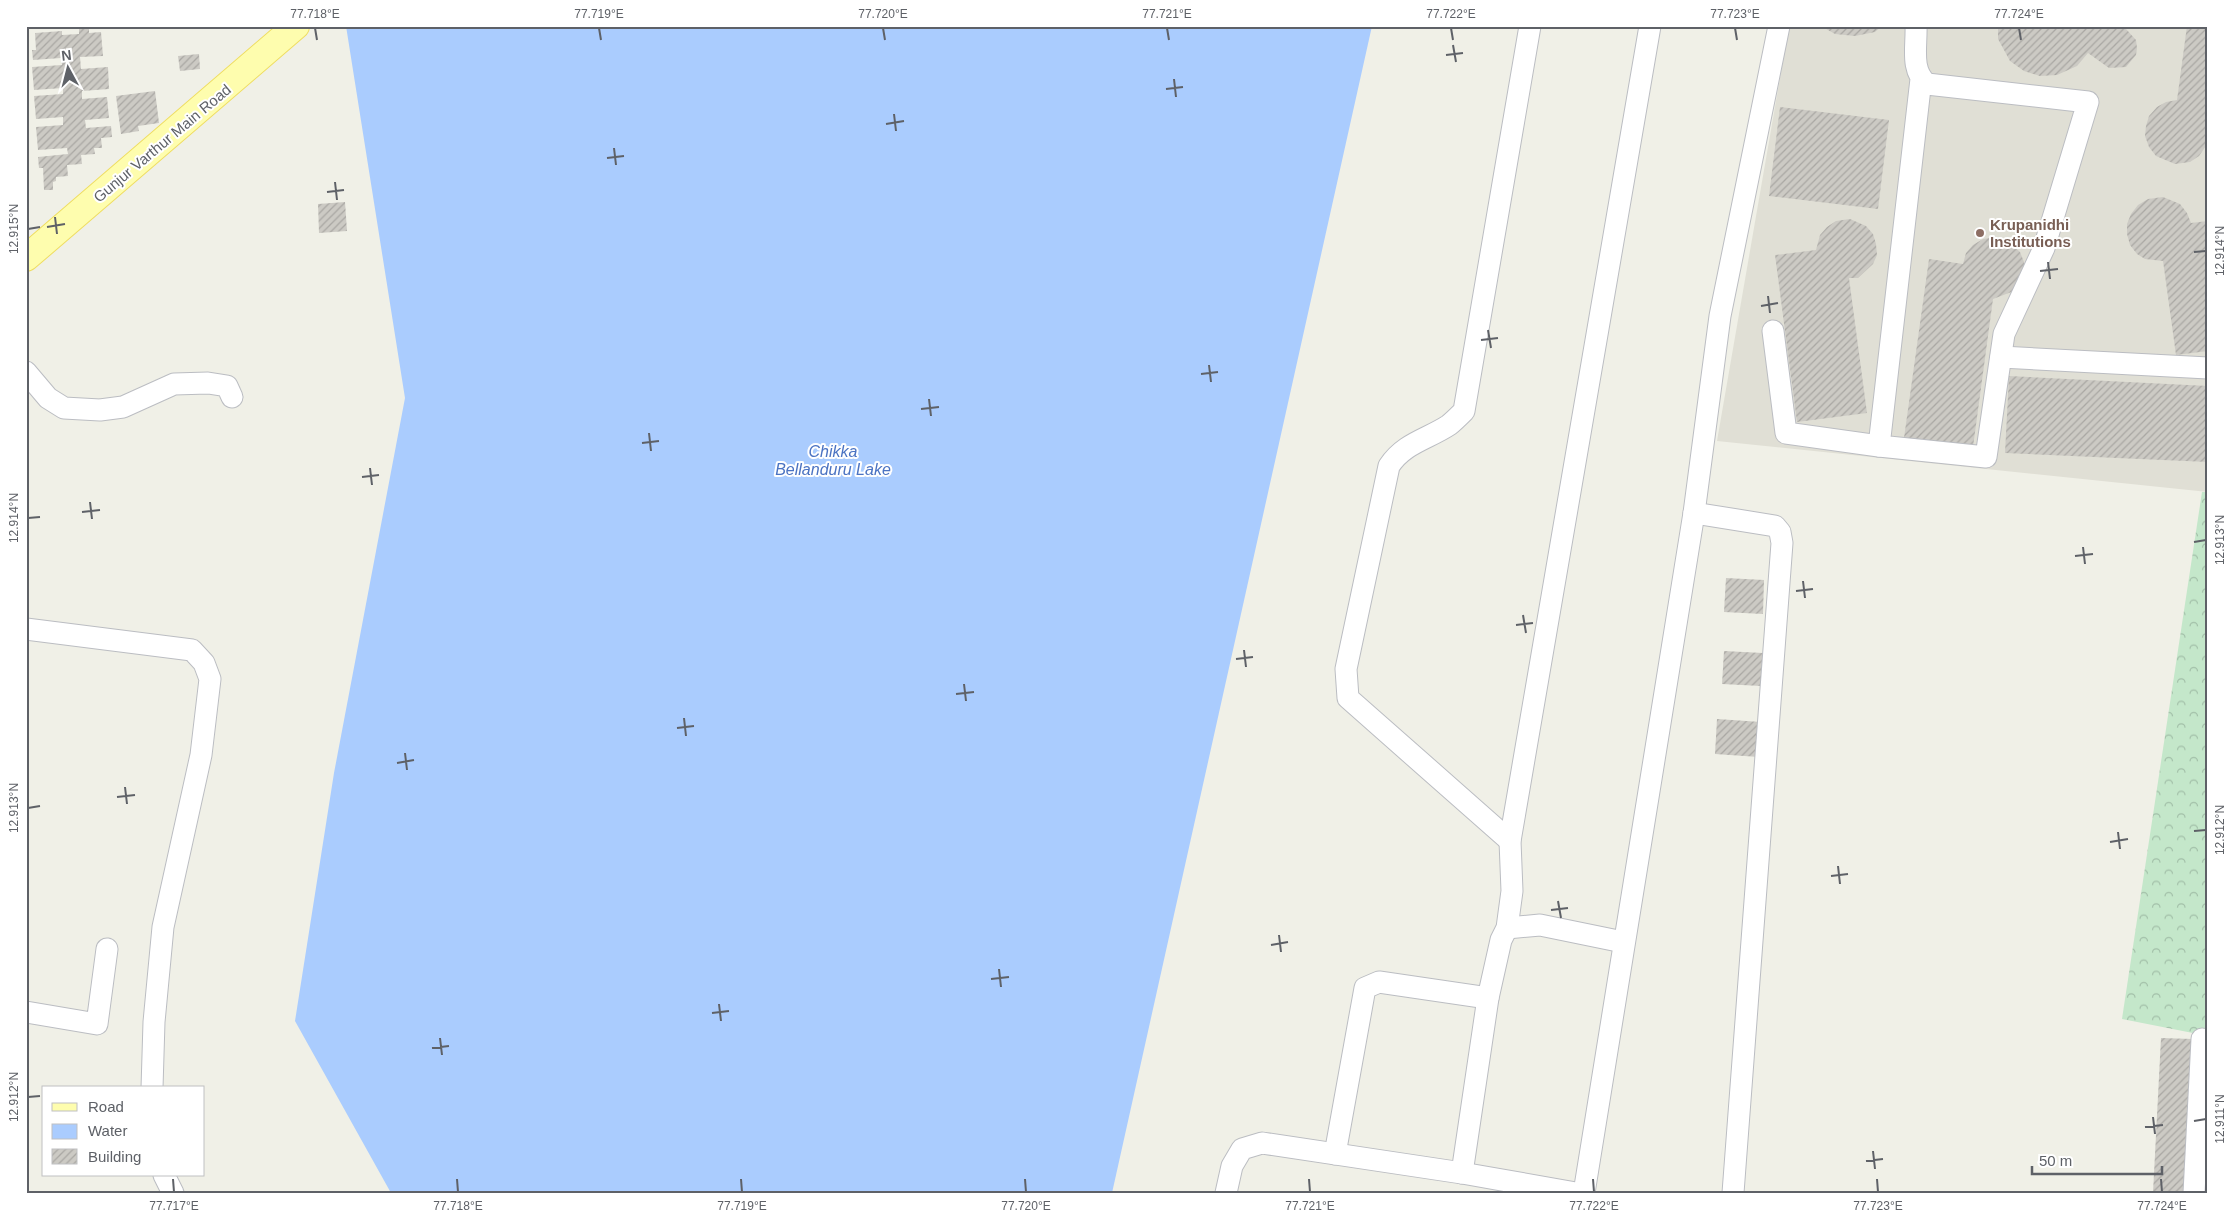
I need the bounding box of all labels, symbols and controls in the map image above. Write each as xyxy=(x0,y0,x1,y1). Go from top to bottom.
text: 77.718°E xyxy=(290,7,340,21)
text: 77.719°E xyxy=(574,7,624,21)
text: 77.720°E xyxy=(858,7,908,21)
text: 77.721°E xyxy=(1142,7,1192,21)
text: 77.722°E xyxy=(1426,7,1476,21)
text: 77.723°E xyxy=(1710,7,1760,21)
text: 77.724°E xyxy=(1994,7,2044,21)
north arrow xyxy=(42,42,92,92)
text: N xyxy=(60,47,72,64)
street label: Gunjur Varthur Main Road xyxy=(90,81,234,205)
text: 12.915°N xyxy=(7,204,21,254)
place label: Krupanidhi Institutions xyxy=(1990,216,2071,250)
text: 12.914°N xyxy=(2213,226,2227,276)
marker: Krupanidhi Institutions xyxy=(1974,227,1986,239)
water label: Chikka Bellanduru Lake xyxy=(775,443,891,478)
text: 12.914°N xyxy=(7,493,21,543)
text: 12.913°N xyxy=(2213,515,2227,565)
text: 12.913°N xyxy=(7,783,21,833)
text: 12.912°N xyxy=(2213,805,2227,855)
text: 12.912°N xyxy=(7,1072,21,1122)
legend xyxy=(42,1086,205,1176)
text: 12.911°N xyxy=(2213,1094,2227,1144)
text: Road xyxy=(88,1098,124,1115)
text: Water xyxy=(88,1122,127,1139)
scale bar xyxy=(2032,1144,2162,1176)
text: Building xyxy=(88,1148,141,1165)
text: 50 m xyxy=(2039,1152,2072,1169)
text: 77.717°E xyxy=(149,1199,199,1213)
text: 77.718°E xyxy=(433,1199,483,1213)
text: 77.719°E xyxy=(717,1199,767,1213)
text: 77.720°E xyxy=(1001,1199,1051,1213)
text: 77.721°E xyxy=(1285,1199,1335,1213)
text: 77.722°E xyxy=(1569,1199,1619,1213)
text: 77.723°E xyxy=(1853,1199,1903,1213)
text: 77.724°E xyxy=(2137,1199,2187,1213)

